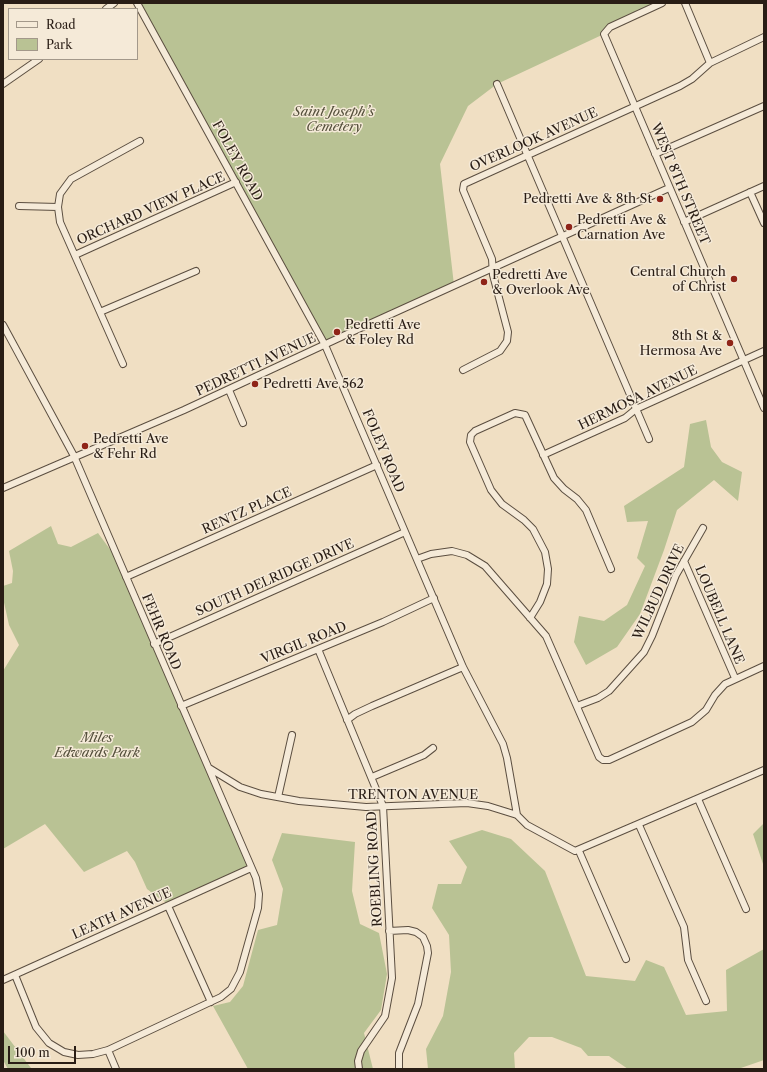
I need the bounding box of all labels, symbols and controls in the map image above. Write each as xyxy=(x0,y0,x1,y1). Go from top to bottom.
legend xyxy=(8,8,138,60)
text: Road xyxy=(46,17,76,32)
text: Park xyxy=(46,37,72,52)
park label: Saint Joseph’s Cemetery xyxy=(293,104,375,135)
street label: OVERLOOK AVENUE xyxy=(468,105,600,175)
street label: FOLEY ROAD xyxy=(209,118,265,204)
street label: WEST 8TH STREET xyxy=(647,121,713,247)
street label: ORCHARD VIEW PLACE xyxy=(75,169,227,249)
place label: Pedretti Ave & 8th St xyxy=(523,191,652,207)
marker: Pedretti Ave & 8th St xyxy=(655,194,665,204)
place label: Pedretti Ave & Carnation Ave xyxy=(577,212,666,243)
marker: Pedretti Ave & Carnation Ave xyxy=(564,222,574,232)
place label: Central Church of Christ xyxy=(630,264,726,295)
place label: Pedretti Ave & Overlook Ave xyxy=(492,267,590,298)
marker: Central Church of Christ xyxy=(729,274,739,284)
marker: Pedretti Ave & Overlook Ave xyxy=(479,277,489,287)
place label: Pedretti Ave & Foley Rd xyxy=(345,317,420,348)
marker: Pedretti Ave & Foley Rd xyxy=(332,327,342,337)
place label: 8th St & Hermosa Ave xyxy=(640,328,722,359)
street label: PEDRETTI AVENUE xyxy=(193,330,319,400)
marker: 8th St & Hermosa Ave xyxy=(725,338,735,348)
street label: HERMOSA AVENUE xyxy=(576,362,700,434)
place label: Pedretti Ave 562 xyxy=(263,376,364,392)
marker: Pedretti Ave 562 xyxy=(250,379,260,389)
street label: FOLEY ROAD xyxy=(358,407,408,495)
place label: Pedretti Ave & Fehr Rd xyxy=(93,431,168,462)
marker: Pedretti Ave & Fehr Rd xyxy=(80,441,90,451)
street label: RENTZ PLACE xyxy=(200,484,294,538)
street label: SOUTH DELRIDGE DRIVE xyxy=(193,536,357,620)
street label: WILBUD DRIVE xyxy=(630,542,688,642)
street label: LOUBELL LANE xyxy=(691,563,747,667)
street label: FEHR ROAD xyxy=(138,591,184,673)
street label: VIRGIL ROAD xyxy=(259,619,349,667)
park label: Miles Edwards Park xyxy=(54,730,140,761)
street label: TRENTON AVENUE xyxy=(348,787,478,803)
street label: ROEBLING ROAD xyxy=(364,811,386,927)
street label: LEATH AVENUE xyxy=(70,885,174,943)
scale bar xyxy=(10,1038,78,1064)
text: 100 m xyxy=(15,1045,50,1060)

